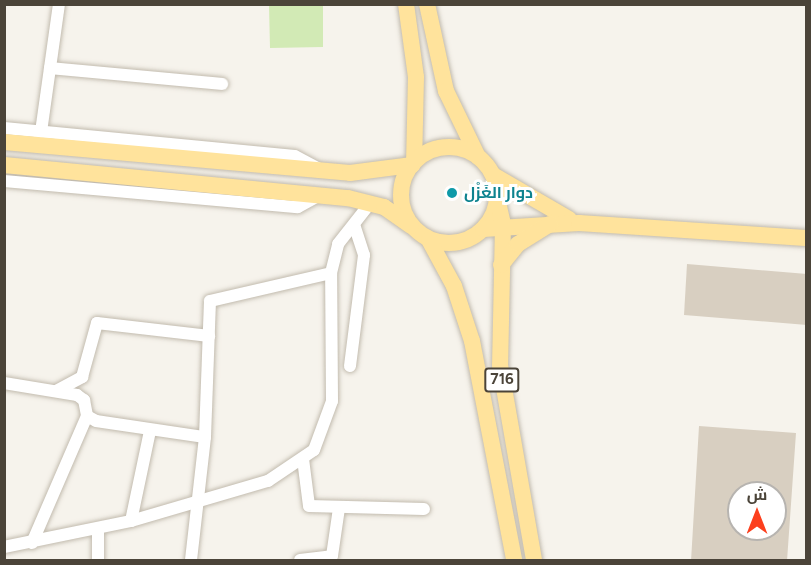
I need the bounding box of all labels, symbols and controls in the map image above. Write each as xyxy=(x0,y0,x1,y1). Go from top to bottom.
place label: دوار الغَزْل xyxy=(464,183,533,203)
marker: دوار الغَزْل xyxy=(445,186,459,200)
road number: 716 xyxy=(484,368,520,392)
north arrow xyxy=(727,481,787,541)
text: ش xyxy=(747,485,767,504)

